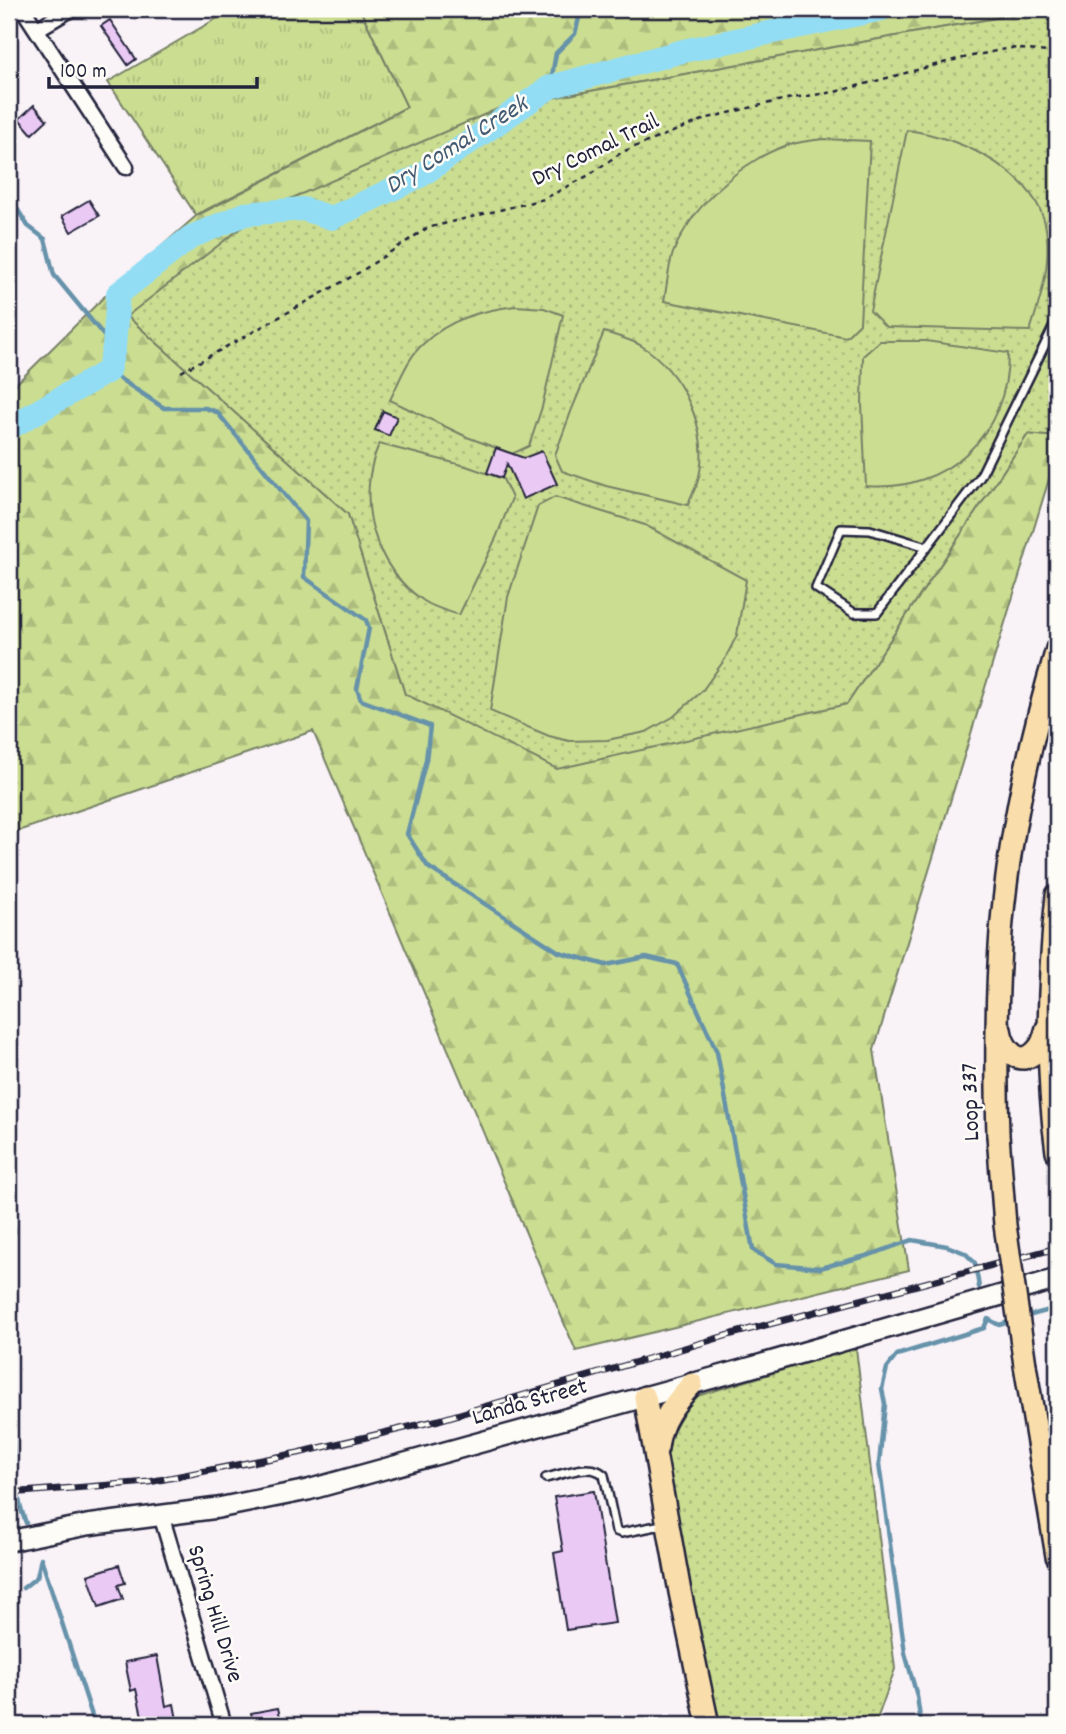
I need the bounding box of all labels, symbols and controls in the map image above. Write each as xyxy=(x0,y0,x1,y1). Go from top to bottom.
scale bar xyxy=(49,46,257,90)
text: 100 m xyxy=(60,58,107,88)
water label: Dry Comal Creek xyxy=(378,86,538,205)
street label: Dry Comal Trail xyxy=(527,105,666,196)
street label: Loop 337 xyxy=(954,1062,990,1142)
street label: Landa Street xyxy=(468,1370,592,1436)
street label: Spring Hill Drive xyxy=(177,1541,251,1687)

